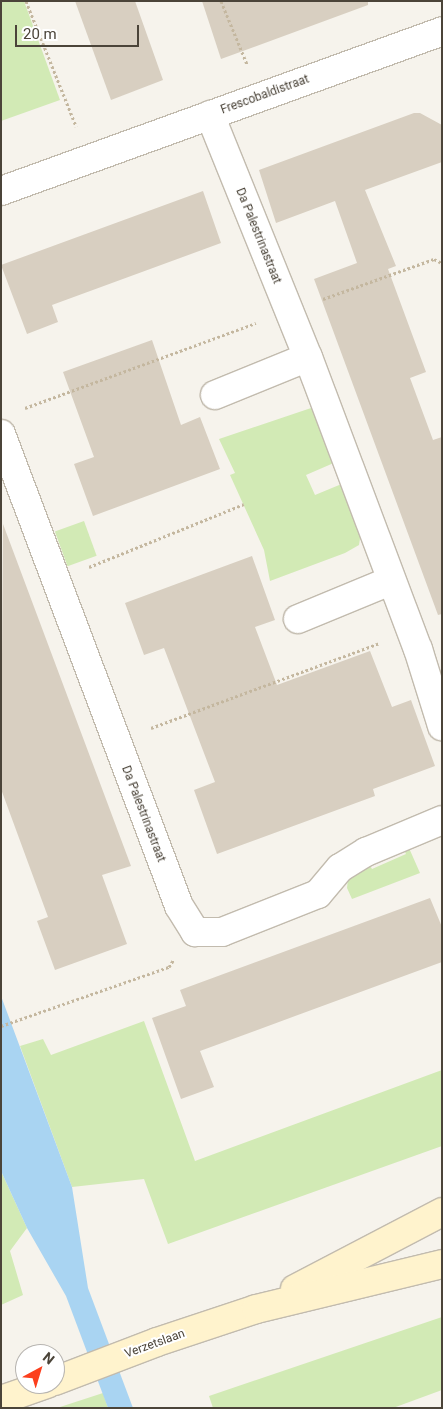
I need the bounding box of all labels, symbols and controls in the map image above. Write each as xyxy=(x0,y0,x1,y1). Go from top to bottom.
scale bar xyxy=(18,15,141,47)
text: 20 m xyxy=(23,25,57,43)
street label: Frescobaldistraat xyxy=(219,72,311,118)
street label: Da Palestrinastraat xyxy=(232,186,284,286)
street label: Da Palestrinastraat xyxy=(118,764,168,864)
street label: Verzetslaan xyxy=(123,1327,187,1361)
north arrow xyxy=(15,1344,65,1394)
text: N xyxy=(40,1349,58,1367)

